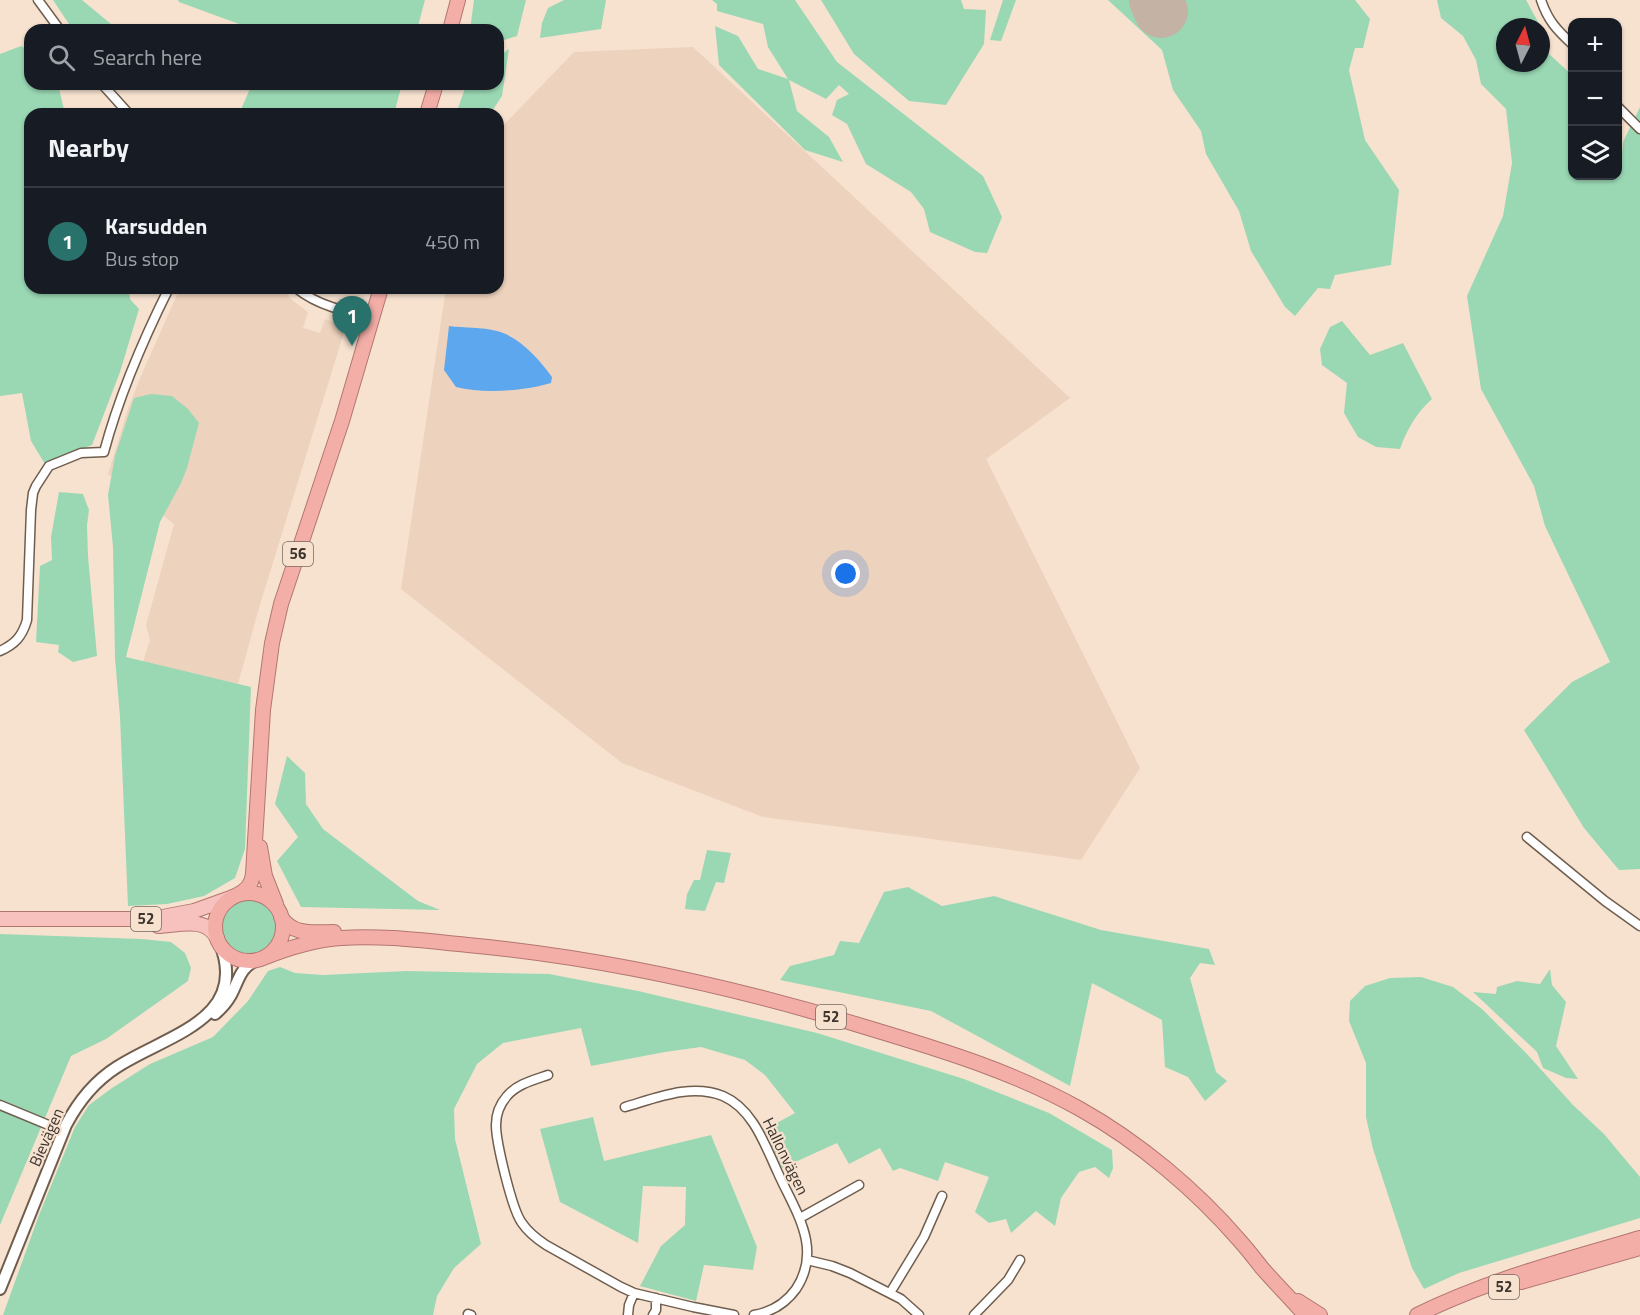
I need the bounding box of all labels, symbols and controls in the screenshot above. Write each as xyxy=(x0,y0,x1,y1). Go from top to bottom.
north arrow xyxy=(1496,18,1550,72)
map controls xyxy=(1568,18,1622,180)
button: + xyxy=(1568,18,1622,72)
search box xyxy=(24,24,504,90)
text: Search here xyxy=(93,40,202,74)
icon: search xyxy=(45,41,78,74)
button: − xyxy=(1568,72,1622,126)
button: layers xyxy=(1568,126,1622,180)
text: Nearby xyxy=(48,128,129,167)
text: Karsudden xyxy=(105,209,207,243)
text: 1 xyxy=(62,226,73,257)
text: 450 m xyxy=(425,226,480,257)
text: Bus stop xyxy=(105,243,179,274)
pin: 1 xyxy=(332,296,372,346)
road number: 56 xyxy=(283,542,313,566)
your location xyxy=(831,559,860,588)
road number: 52 xyxy=(131,907,161,931)
road number: 52 xyxy=(816,1005,846,1029)
street label: Bievägen xyxy=(22,1104,70,1170)
street label: Hallonvägen xyxy=(757,1113,815,1199)
road number: 52 xyxy=(1489,1275,1519,1299)

